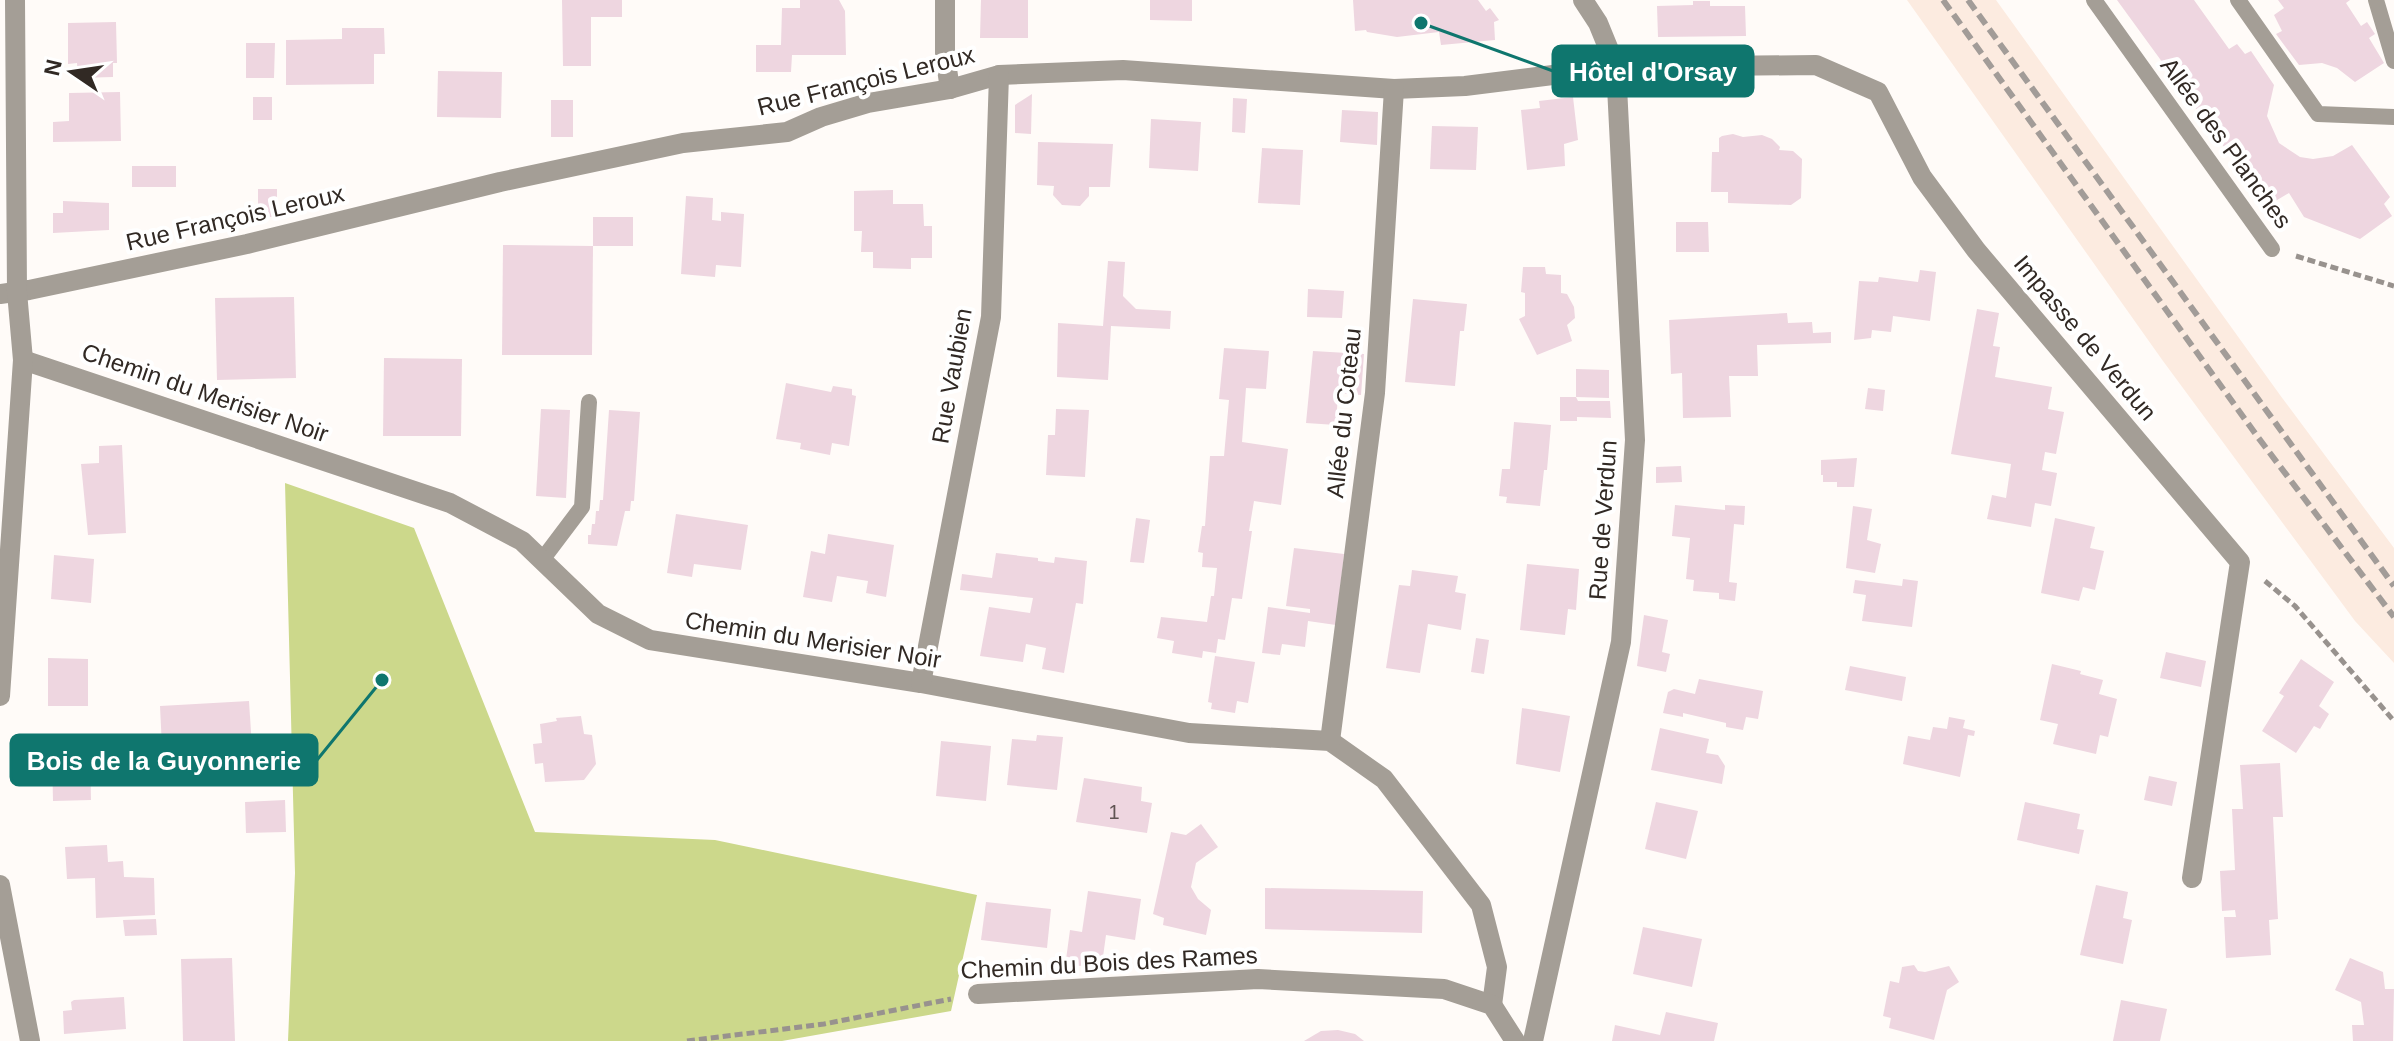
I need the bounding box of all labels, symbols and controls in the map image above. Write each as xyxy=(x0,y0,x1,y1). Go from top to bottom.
north arrow xyxy=(32,32,112,112)
street label: Rue François Leroux xyxy=(755,40,977,121)
callout: Hôtel d'Orsay xyxy=(1553,46,1753,96)
street label: Allée des Planches xyxy=(2155,52,2297,233)
text: N xyxy=(39,57,67,78)
text: Hôtel d'Orsay xyxy=(1569,57,1738,87)
street label: Rue François Leroux xyxy=(123,179,346,256)
street label: Impasse de Verdun xyxy=(2009,250,2162,426)
street label: Rue Vaubien xyxy=(926,306,977,446)
street label: Allée du Coteau xyxy=(1321,327,1366,499)
street label: Chemin du Merisier Noir xyxy=(78,338,332,447)
street label: Rue de Verdun xyxy=(1583,439,1622,601)
street label: Chemin du Merisier Noir xyxy=(683,606,943,673)
callout: Bois de la Guyonnerie xyxy=(11,735,317,785)
text: Bois de la Guyonnerie xyxy=(27,746,301,776)
house number: 1 xyxy=(1108,801,1120,823)
street label: Chemin du Bois des Rames xyxy=(960,941,1258,984)

